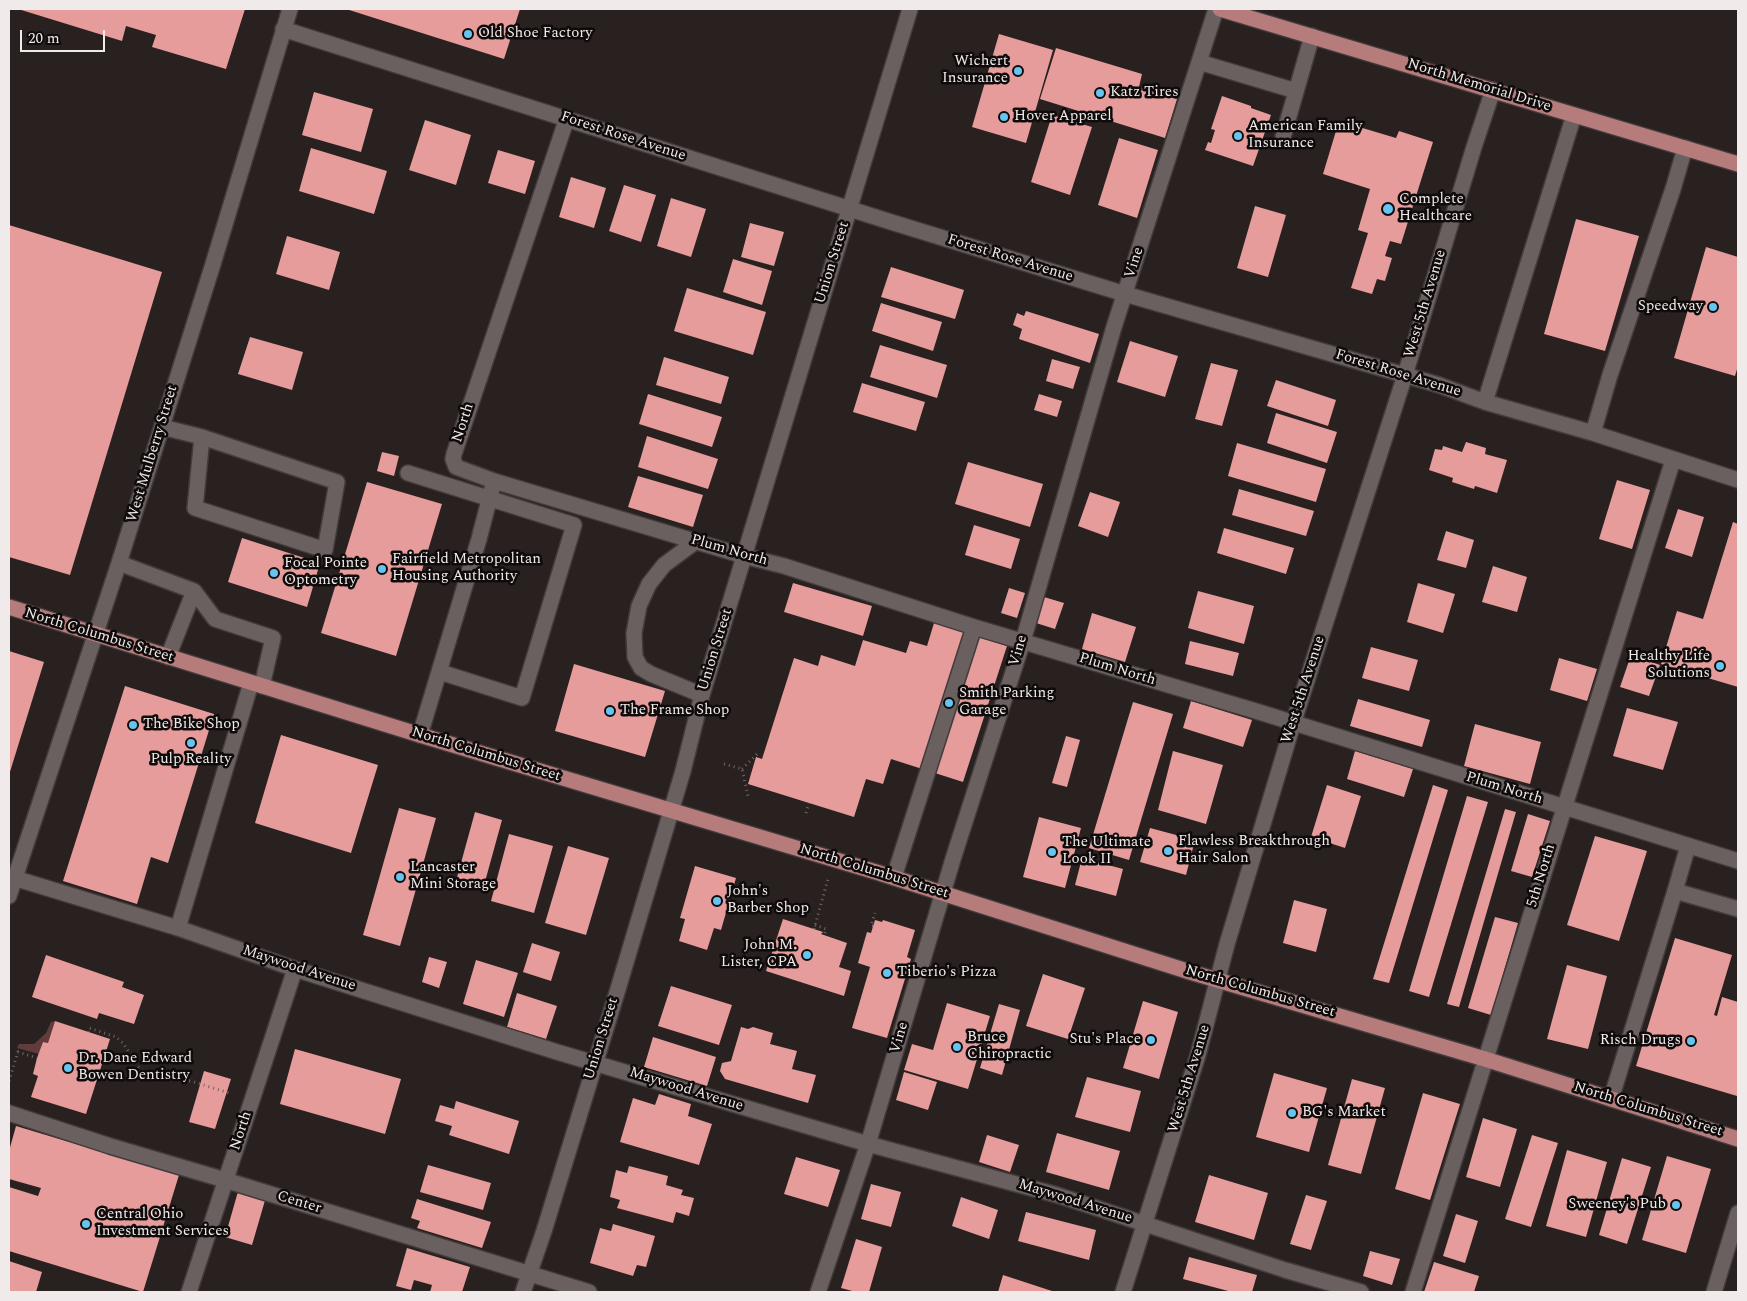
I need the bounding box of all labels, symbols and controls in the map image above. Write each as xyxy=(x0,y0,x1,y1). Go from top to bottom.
scale bar xyxy=(22,20,108,52)
place label: Old Shoe Factory xyxy=(478,25,593,43)
text: 20 m xyxy=(28,27,60,50)
marker: Old Shoe Factory xyxy=(462,28,474,40)
place label: Wichert Insurance xyxy=(942,53,1008,88)
street label: North Memorial Drive xyxy=(1405,56,1553,116)
marker: Wichert Insurance xyxy=(1012,65,1024,77)
place label: Katz Tires xyxy=(1110,84,1179,102)
marker: Katz Tires xyxy=(1094,87,1106,99)
street label: Forest Rose Avenue xyxy=(558,108,688,166)
place label: Hover Apparel xyxy=(1014,108,1112,126)
marker: Hover Apparel xyxy=(998,111,1010,123)
place label: American Family Insurance xyxy=(1248,118,1362,153)
marker: American Family Insurance xyxy=(1232,130,1244,142)
place label: Complete Healthcare xyxy=(1399,191,1472,226)
marker: Complete Healthcare xyxy=(1381,202,1395,216)
street label: Union Street xyxy=(812,220,854,306)
street label: Forest Rose Avenue xyxy=(945,231,1075,287)
street label: Vine xyxy=(1122,245,1148,281)
street label: West 5th Avenue xyxy=(1401,248,1451,360)
place label: Speedway xyxy=(1638,298,1703,316)
marker: Speedway xyxy=(1707,301,1719,313)
street label: Forest Rose Avenue xyxy=(1333,346,1463,402)
street label: West Mulberry Street xyxy=(124,383,182,525)
street label: North xyxy=(449,401,479,445)
street label: Plum North xyxy=(688,531,770,571)
place label: Fairfield Metropolitan Housing Authority xyxy=(392,551,541,586)
place label: Focal Pointe Optometry xyxy=(284,555,367,590)
marker: Fairfield Metropolitan Housing Authority xyxy=(376,563,388,575)
marker: Focal Pointe Optometry xyxy=(268,567,280,579)
street label: North Columbus Street xyxy=(22,605,176,667)
street label: Union Street xyxy=(695,607,737,693)
street label: Vine xyxy=(1006,633,1032,669)
street label: West 5th Avenue xyxy=(1278,634,1330,746)
place label: Healthy Life Solutions xyxy=(1627,648,1710,683)
street label: Plum North xyxy=(1077,650,1157,690)
marker: Healthy Life Solutions xyxy=(1714,660,1726,672)
place label: Smith Parking Garage xyxy=(959,685,1054,720)
marker: Smith Parking Garage xyxy=(943,697,955,709)
place label: The Frame Shop xyxy=(620,702,729,720)
marker: The Frame Shop xyxy=(604,705,616,717)
place label: The Bike Shop xyxy=(143,716,240,734)
marker: The Bike Shop xyxy=(127,719,139,731)
street label: North Columbus Street xyxy=(409,724,563,786)
marker: Pulp Reality xyxy=(185,737,197,749)
place label: Pulp Reality xyxy=(151,751,231,769)
street label: Plum North xyxy=(1464,769,1544,809)
place label: Flawless Breakthrough Hair Salon xyxy=(1178,833,1330,868)
place label: The Ultimate Look II xyxy=(1062,834,1151,869)
street label: North Columbus Street xyxy=(797,841,951,903)
street label: 5th North xyxy=(1524,842,1560,910)
marker: Flawless Breakthrough Hair Salon xyxy=(1162,845,1174,857)
marker: The Ultimate Look II xyxy=(1046,846,1058,858)
place label: Lancaster Mini Storage xyxy=(410,859,496,894)
marker: Lancaster Mini Storage xyxy=(394,871,406,883)
place label: John's Barber Shop xyxy=(727,883,809,918)
marker: John's Barber Shop xyxy=(711,895,723,907)
place label: John M. Lister, CPA xyxy=(721,937,797,972)
street label: Maywood Avenue xyxy=(240,942,358,996)
marker: John M. Lister, CPA xyxy=(801,949,813,961)
street label: North Columbus Street xyxy=(1183,962,1337,1022)
place label: Tiberio's Pizza xyxy=(897,964,996,982)
marker: Tiberio's Pizza xyxy=(881,967,893,979)
street label: Union Street xyxy=(581,996,623,1082)
street label: Vine xyxy=(887,1020,913,1056)
street label: West 5th Avenue xyxy=(1165,1023,1215,1135)
place label: Bruce Chiropractic xyxy=(967,1029,1052,1064)
place label: Stu's Place xyxy=(1069,1031,1141,1049)
place label: Risch Drugs xyxy=(1600,1032,1681,1050)
marker: Stu's Place xyxy=(1145,1034,1157,1046)
marker: Risch Drugs xyxy=(1685,1035,1697,1047)
marker: Bruce Chiropractic xyxy=(951,1041,963,1053)
place label: Dr. Dane Edward Bowen Dentistry xyxy=(78,1050,192,1085)
marker: Dr. Dane Edward Bowen Dentistry xyxy=(62,1062,74,1074)
street label: Maywood Avenue xyxy=(627,1064,745,1116)
street label: North Columbus Street xyxy=(1571,1079,1725,1141)
place label: BG's Market xyxy=(1302,1104,1386,1122)
marker: BG's Market xyxy=(1286,1107,1298,1119)
street label: North xyxy=(227,1109,257,1153)
street label: Maywood Avenue xyxy=(1016,1176,1134,1228)
street label: Center xyxy=(275,1188,323,1218)
place label: Sweeney's Pub xyxy=(1568,1196,1666,1214)
marker: Sweeney's Pub xyxy=(1670,1199,1682,1211)
place label: Central Ohio Investment Services xyxy=(96,1206,229,1241)
marker: Central Ohio Investment Services xyxy=(80,1218,92,1230)

